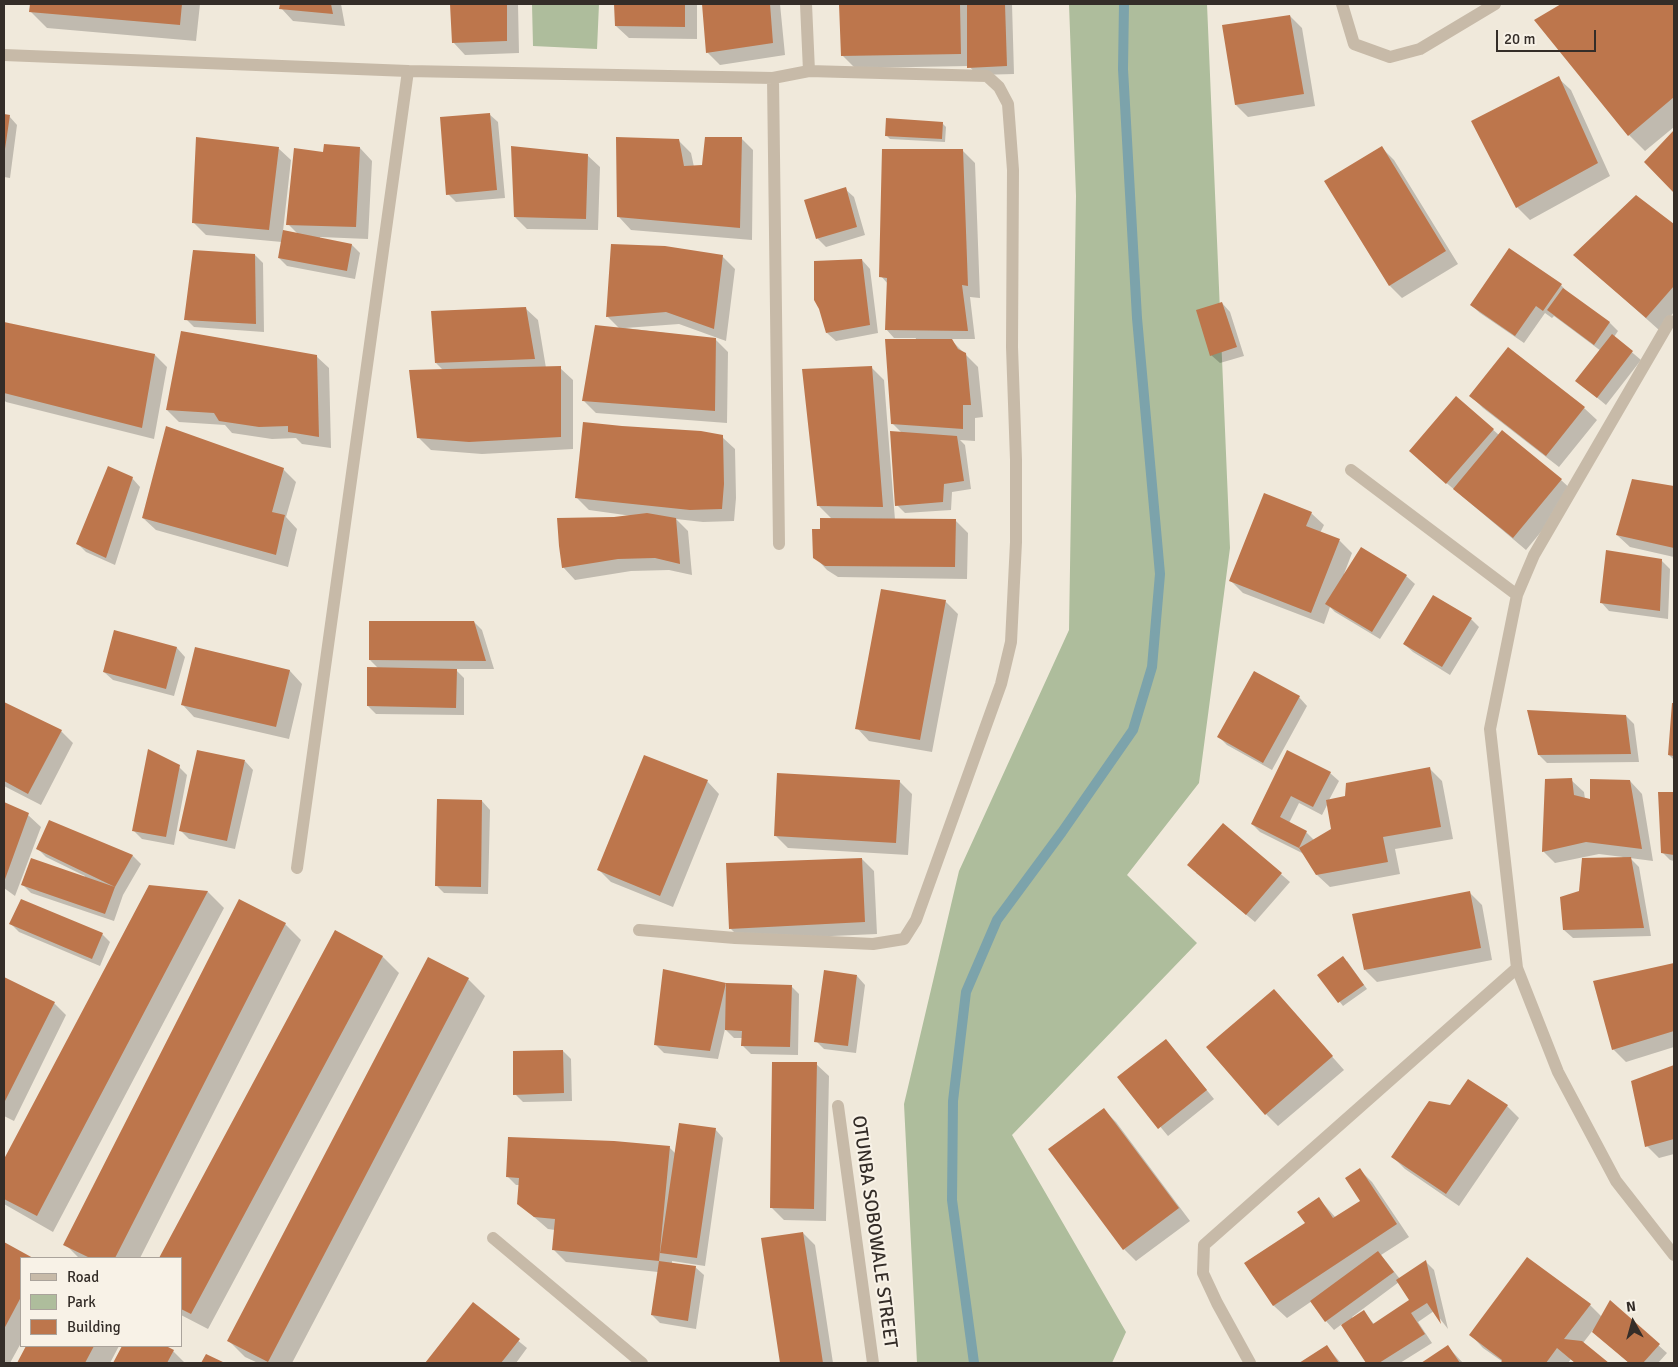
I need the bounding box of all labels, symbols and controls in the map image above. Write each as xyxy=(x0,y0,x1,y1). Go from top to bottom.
scale bar xyxy=(1498,20,1598,52)
text: 20 m xyxy=(1504,30,1535,48)
street label: OTUNBA SOBOWALE STREET xyxy=(846,1114,902,1350)
legend xyxy=(20,1257,182,1347)
text: Road xyxy=(67,1268,99,1286)
text: Park xyxy=(67,1293,96,1311)
north arrow xyxy=(1608,1297,1658,1347)
text: N xyxy=(1625,1298,1637,1316)
text: Building xyxy=(67,1318,121,1336)

